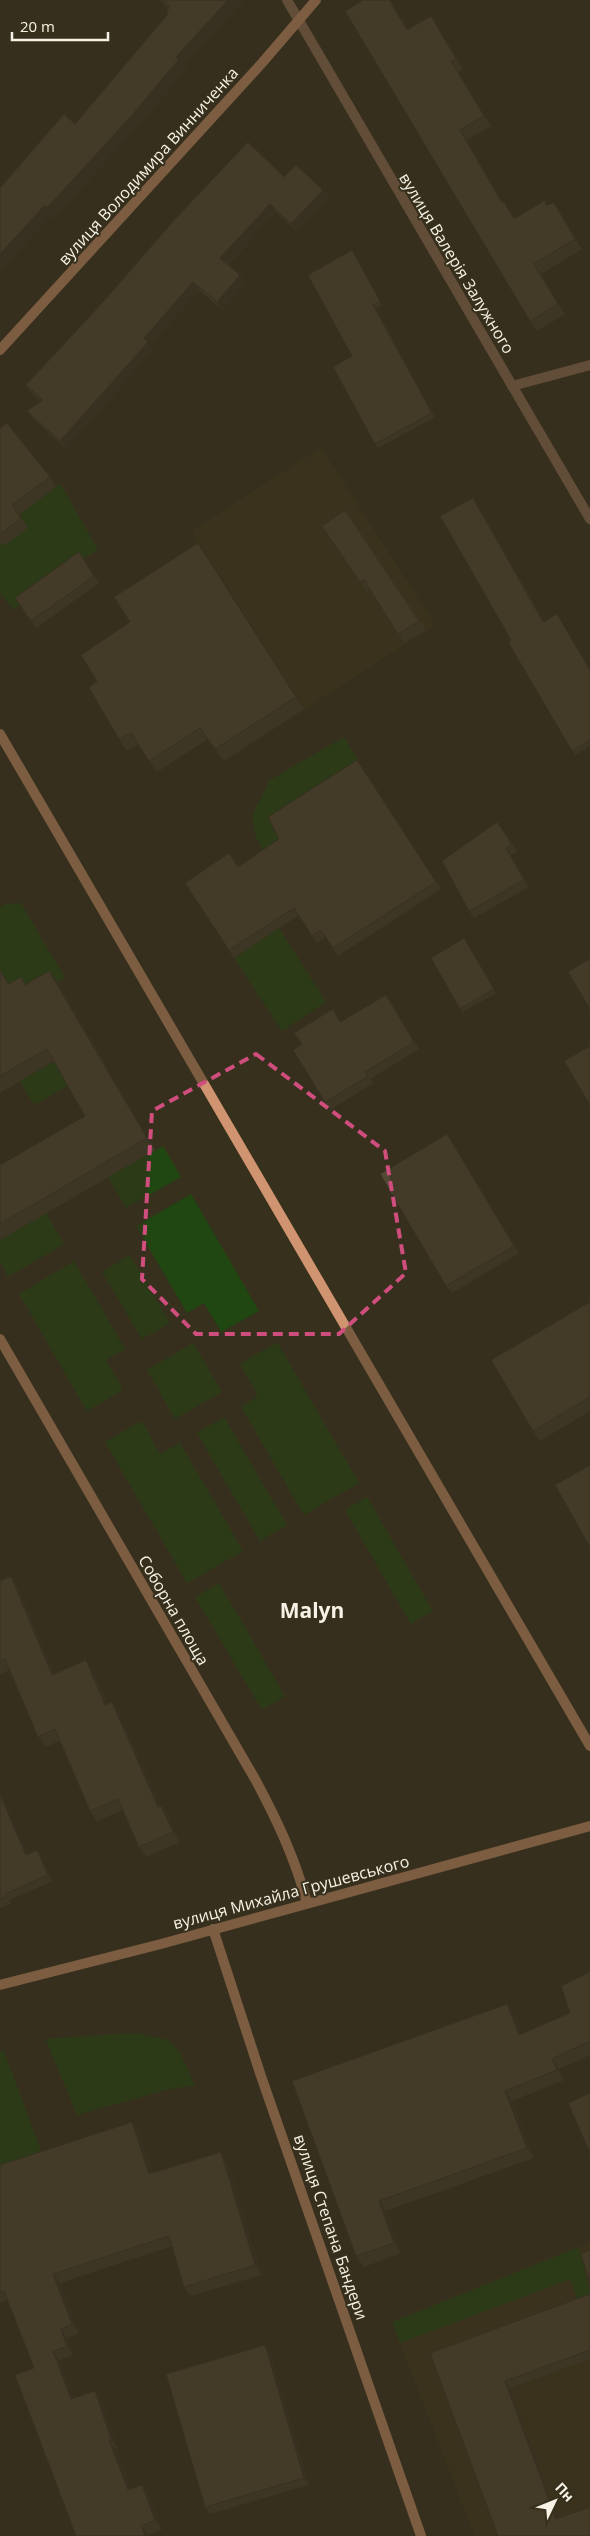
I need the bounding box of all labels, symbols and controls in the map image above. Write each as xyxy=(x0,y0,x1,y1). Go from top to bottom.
scale bar xyxy=(12,10,109,42)
text: 20 m xyxy=(20,16,55,36)
street label: вулиця Володимира Винниченка xyxy=(53,62,243,270)
street label: вулиця Валерія Залужного xyxy=(394,169,520,357)
street label: Соборна площа xyxy=(134,1551,214,1669)
district label: Malyn xyxy=(280,1596,344,1624)
street label: вулиця Михайла Грушевського xyxy=(170,1850,412,1934)
street label: вулиця Степана Бандери xyxy=(289,2131,373,2323)
north arrow xyxy=(530,2476,580,2526)
text: Пн xyxy=(551,2478,579,2505)

